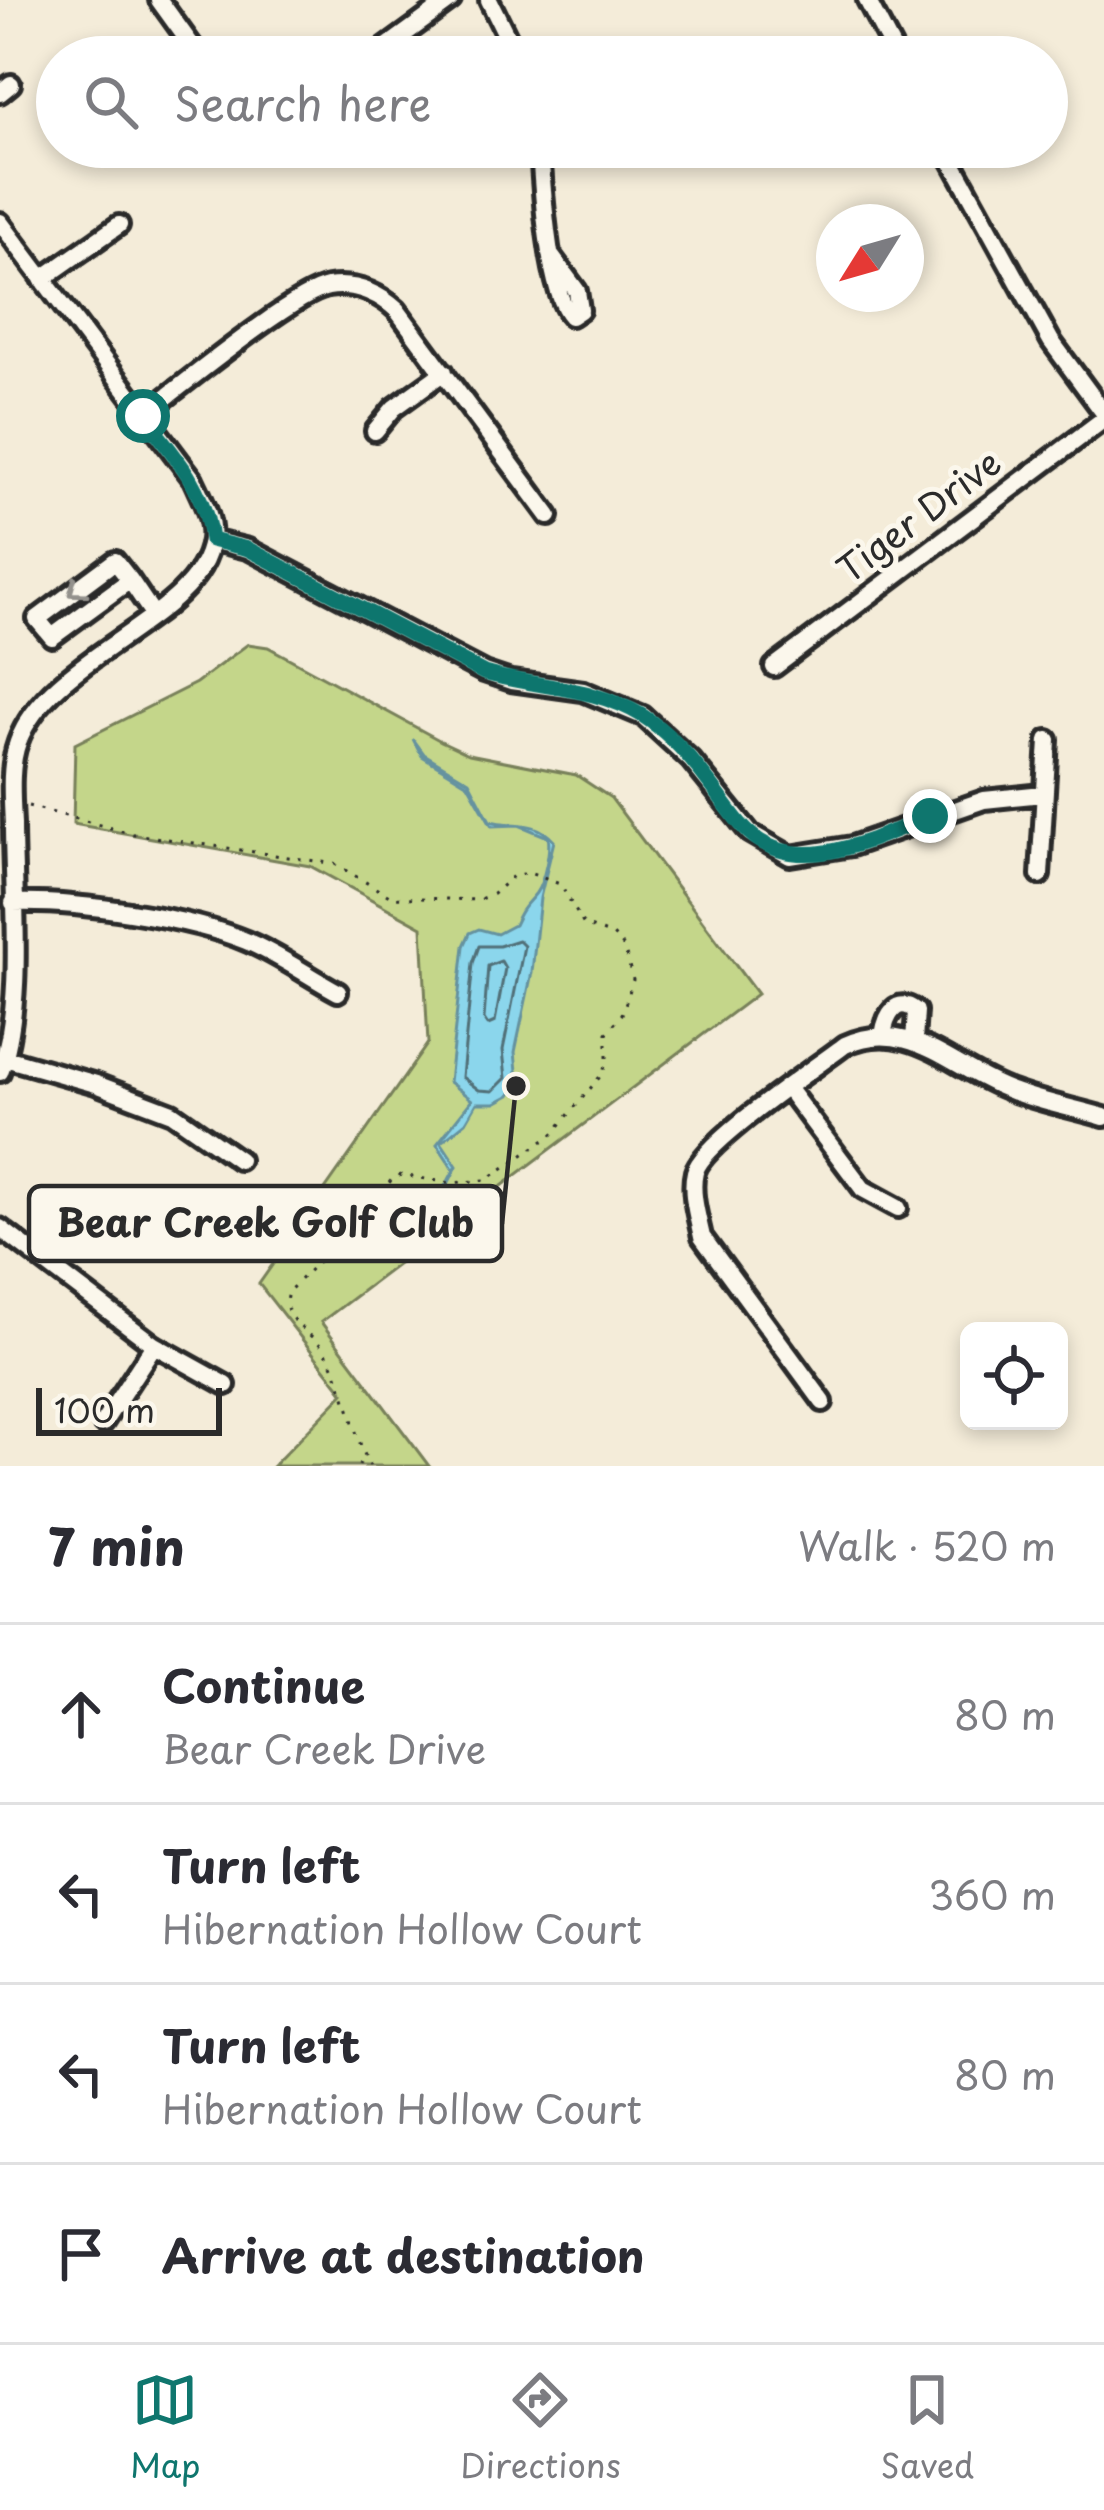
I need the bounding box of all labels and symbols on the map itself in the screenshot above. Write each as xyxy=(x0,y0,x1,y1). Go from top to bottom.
north arrow xyxy=(816,204,924,312)
route start xyxy=(116,389,170,443)
street label: Tiger Drive xyxy=(824,435,1011,594)
one-way arrow xyxy=(67,576,89,598)
route end xyxy=(903,789,957,843)
callout: Bear Creek Golf Club xyxy=(29,1186,502,1261)
text: Bear Creek Golf Club xyxy=(56,1191,474,1250)
scale bar xyxy=(36,1382,222,1435)

